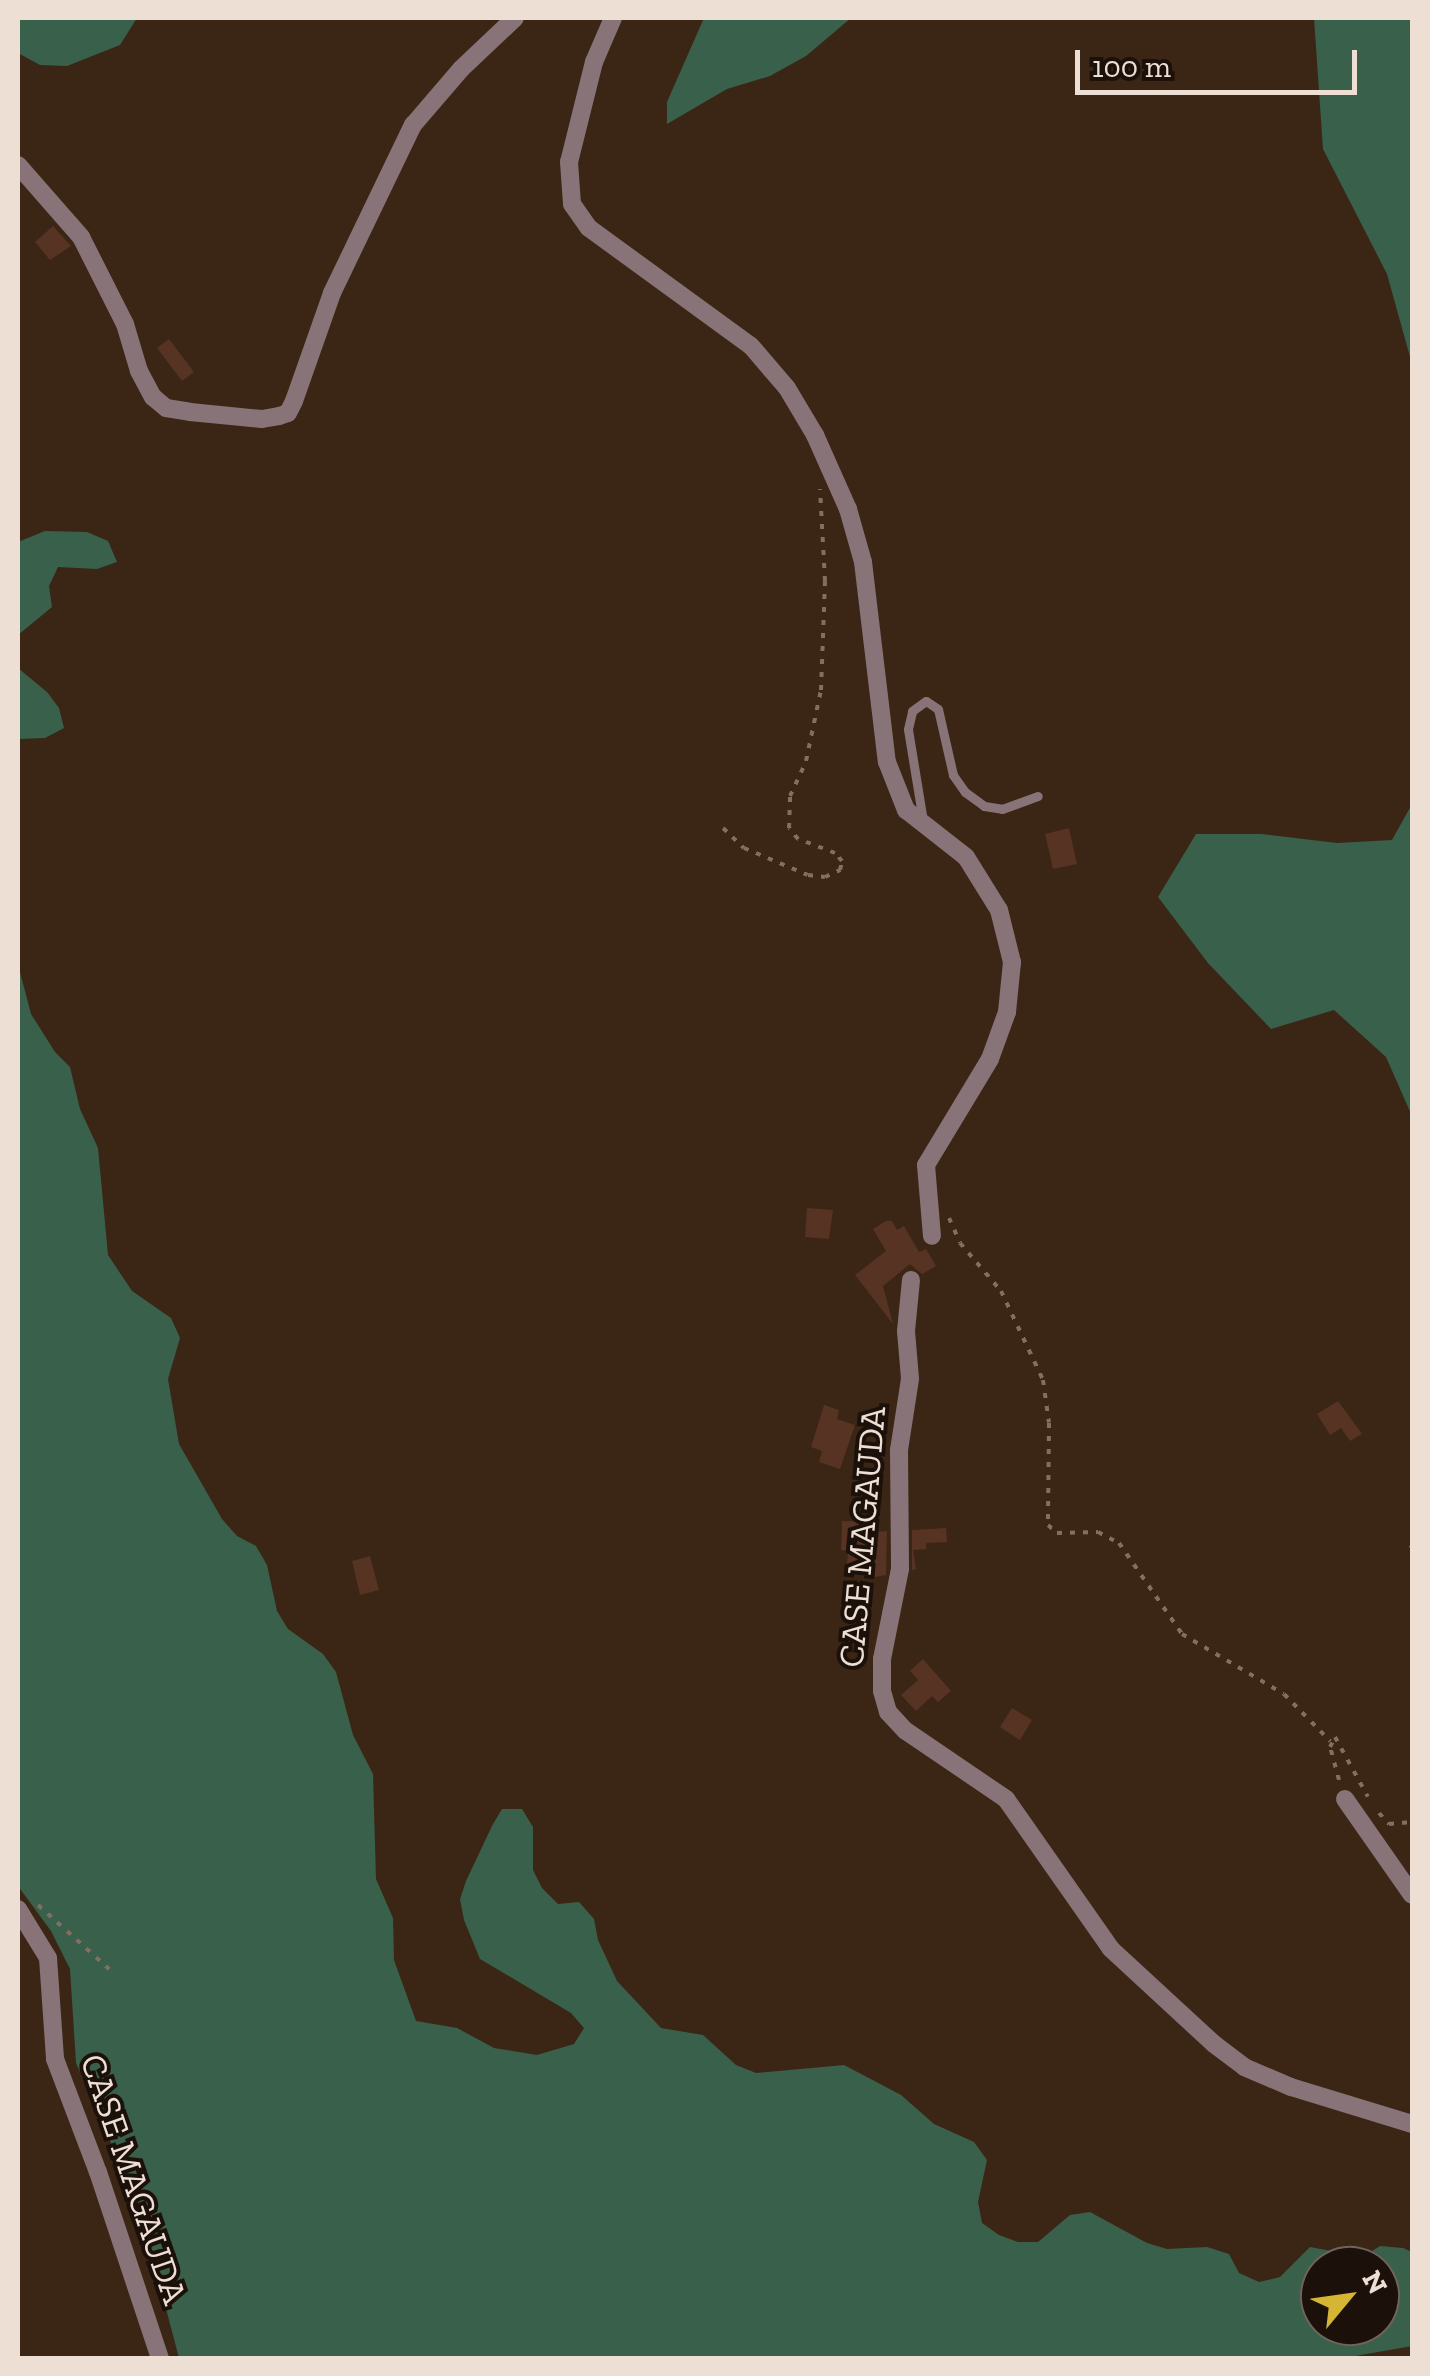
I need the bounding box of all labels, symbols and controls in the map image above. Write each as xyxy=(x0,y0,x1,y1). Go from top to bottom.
scale bar xyxy=(1080,30,1362,92)
text: 100 m xyxy=(1092,49,1171,85)
street label: CASE MAGAUDA xyxy=(830,1405,894,1669)
street label: CASE MAGAUDA xyxy=(72,2048,196,2310)
north arrow xyxy=(1300,2246,1400,2346)
text: N xyxy=(1355,2265,1395,2299)

